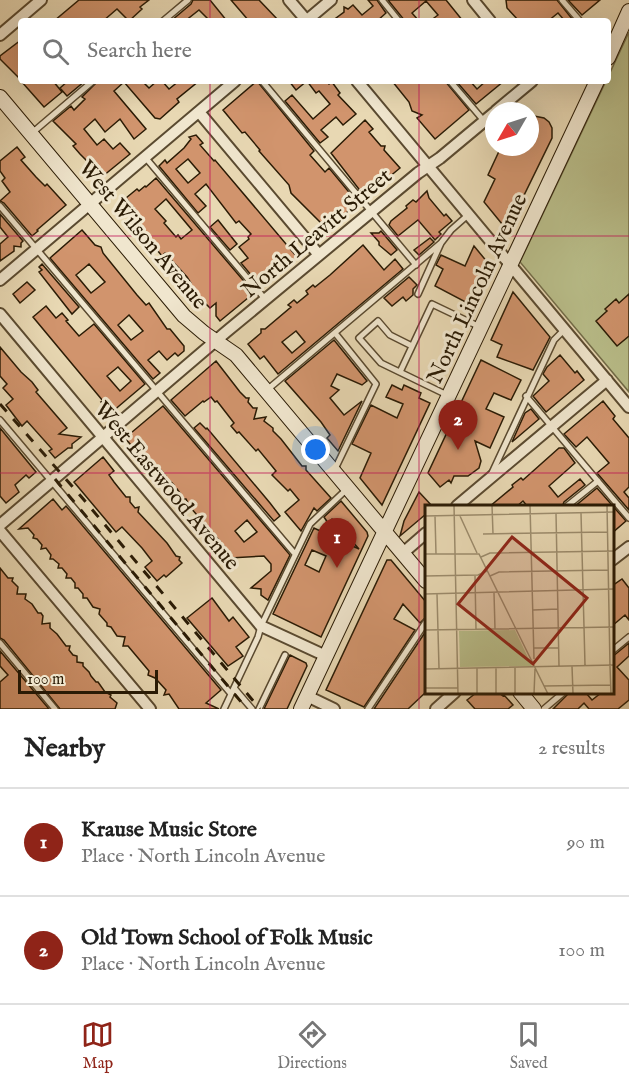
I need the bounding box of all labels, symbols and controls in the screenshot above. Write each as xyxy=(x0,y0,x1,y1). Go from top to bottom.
search box xyxy=(18,18,611,84)
icon: search xyxy=(39,35,72,68)
text: Search here xyxy=(87,37,192,65)
north arrow xyxy=(485,102,539,156)
street label: West Wilson Avenue xyxy=(72,155,213,316)
street label: North Leavitt Street xyxy=(236,162,399,305)
street label: North Lincoln Avenue xyxy=(421,189,534,388)
street label: West Eastwood Avenue xyxy=(88,396,245,576)
pin: 2 xyxy=(438,400,478,450)
your location xyxy=(301,435,330,464)
inset map xyxy=(425,505,614,694)
pin: 1 xyxy=(318,518,356,568)
scale bar xyxy=(18,667,158,694)
text: 100 m xyxy=(27,670,64,690)
text: Nearby xyxy=(24,732,105,765)
text: 2 results xyxy=(538,736,605,761)
text: Krause Music Store xyxy=(81,816,257,844)
text: 1 xyxy=(40,830,47,855)
text: 90 m xyxy=(567,830,605,855)
text: Place · North Lincoln Avenue xyxy=(81,844,325,869)
text: Old Town School of Folk Music xyxy=(81,924,373,952)
text: 2 xyxy=(39,938,48,963)
text: 100 m xyxy=(558,938,605,963)
text: Place · North Lincoln Avenue xyxy=(81,952,325,977)
tab: Map xyxy=(81,1018,114,1074)
tab: Directions xyxy=(277,1018,347,1074)
tab: Saved xyxy=(510,1018,548,1074)

